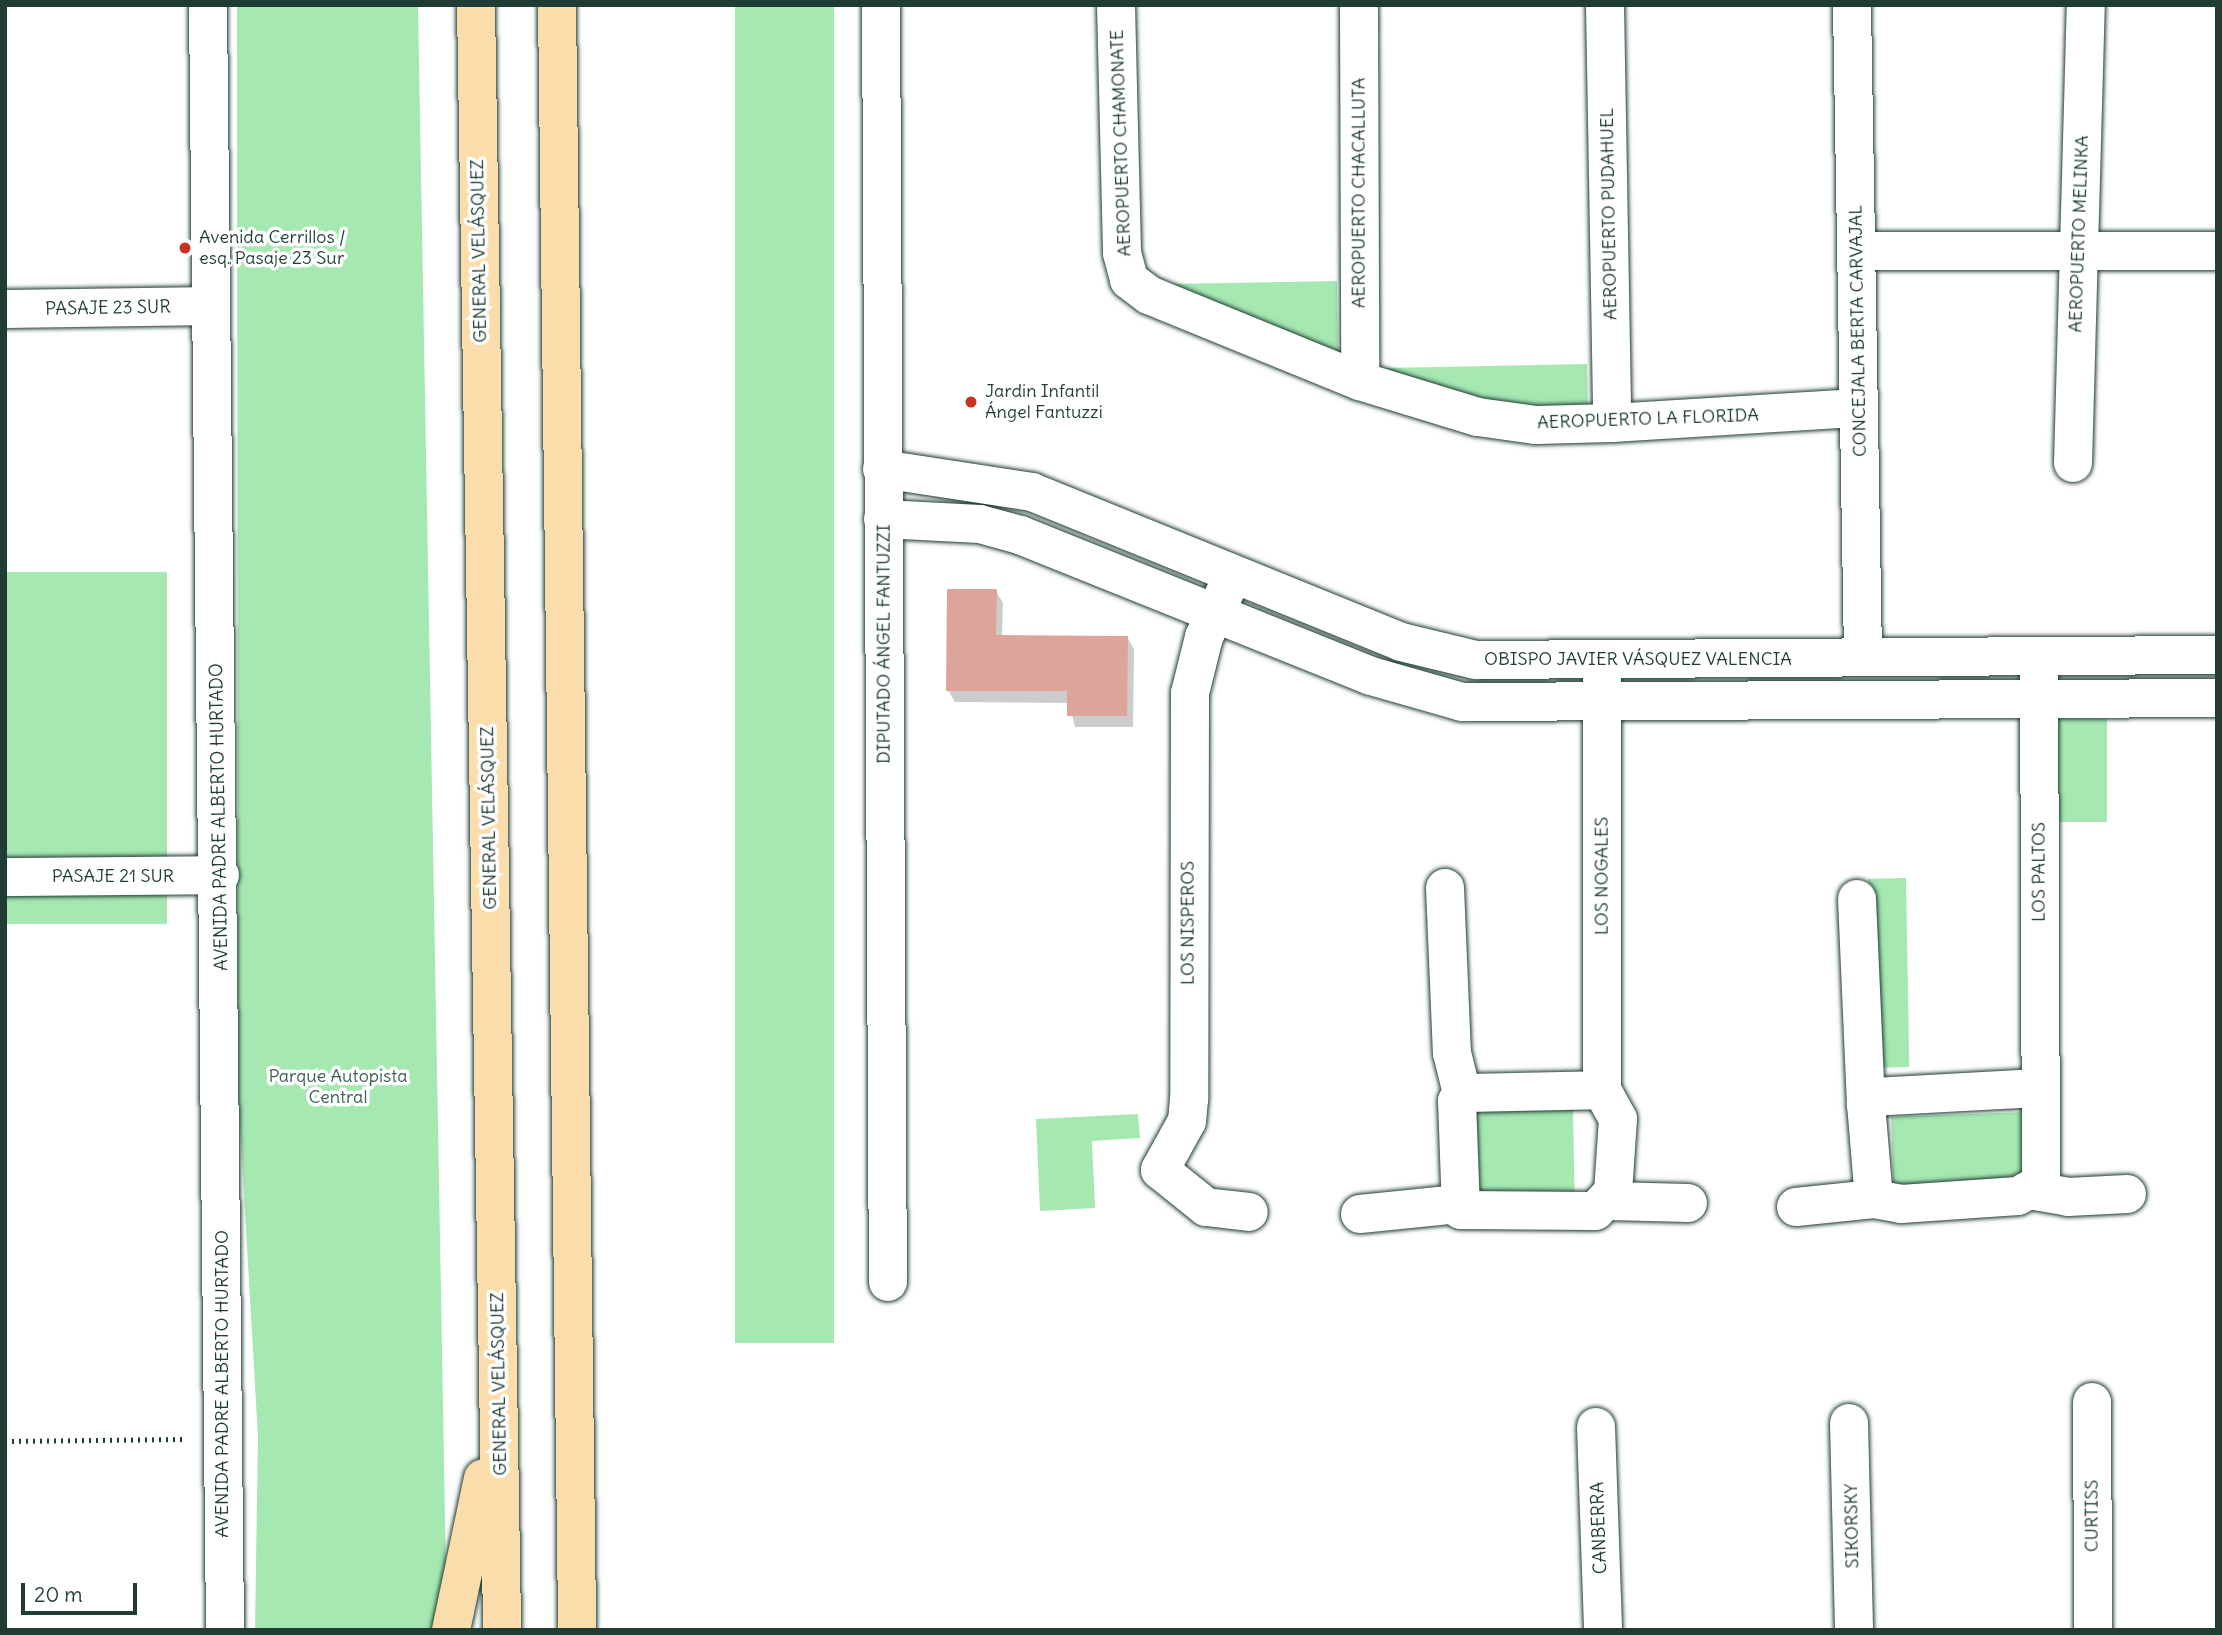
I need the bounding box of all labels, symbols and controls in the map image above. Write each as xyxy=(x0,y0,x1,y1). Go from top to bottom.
street label: AEROPUERTO CHAMONATE xyxy=(1106,29,1136,257)
street label: AEROPUERTO CHACALLUTA xyxy=(1348,78,1370,308)
street label: AEROPUERTO PUDAHUEL xyxy=(1596,108,1622,320)
street label: AEROPUERTO MELINKA xyxy=(2065,135,2093,333)
street label: GENERAL VELÁSQUEZ xyxy=(467,159,491,343)
street label: CONCEJALA BERTA CARVAJAL xyxy=(1845,205,1871,457)
place label: Avenida Cerrillos / esq. Pasaje 23 Sur xyxy=(199,227,345,270)
marker: Avenida Cerrillos / esq. Pasaje 23 Sur xyxy=(177,240,193,256)
street label: PASAJE 23 SUR xyxy=(45,296,171,320)
place label: Jardin Infantil Ángel Fantuzzi xyxy=(985,381,1103,424)
marker: Jardin Infantil Ángel Fantuzzi xyxy=(963,394,979,410)
street label: AEROPUERTO LA FLORIDA xyxy=(1537,404,1759,434)
street label: DIPUTADO ÁNGEL FANTUZZI xyxy=(873,524,895,764)
street label: OBISPO JAVIER VÁSQUEZ VALENCIA xyxy=(1484,648,1792,670)
street label: AVENIDA PADRE ALBERTO HURTADO xyxy=(206,663,232,971)
street label: GENERAL VELÁSQUEZ xyxy=(477,726,501,910)
street label: LOS NOGALES xyxy=(1591,817,1613,935)
street label: LOS PALTOS xyxy=(2028,822,2050,922)
street label: LOS NISPEROS xyxy=(1177,861,1199,985)
street label: PASAJE 21 SUR xyxy=(52,865,174,887)
park label: Parque Autopista Central xyxy=(268,1066,408,1108)
street label: AVENIDA PADRE ALBERTO HURTADO xyxy=(211,1230,233,1538)
street label: GENERAL VELÁSQUEZ xyxy=(487,1292,511,1476)
street label: CURTISS xyxy=(2081,1480,2103,1552)
street label: CANBERRA xyxy=(1587,1481,1611,1575)
street label: SIKORSKY xyxy=(1840,1483,1864,1569)
scale bar xyxy=(24,1568,140,1612)
text: 20 m xyxy=(34,1581,83,1608)

